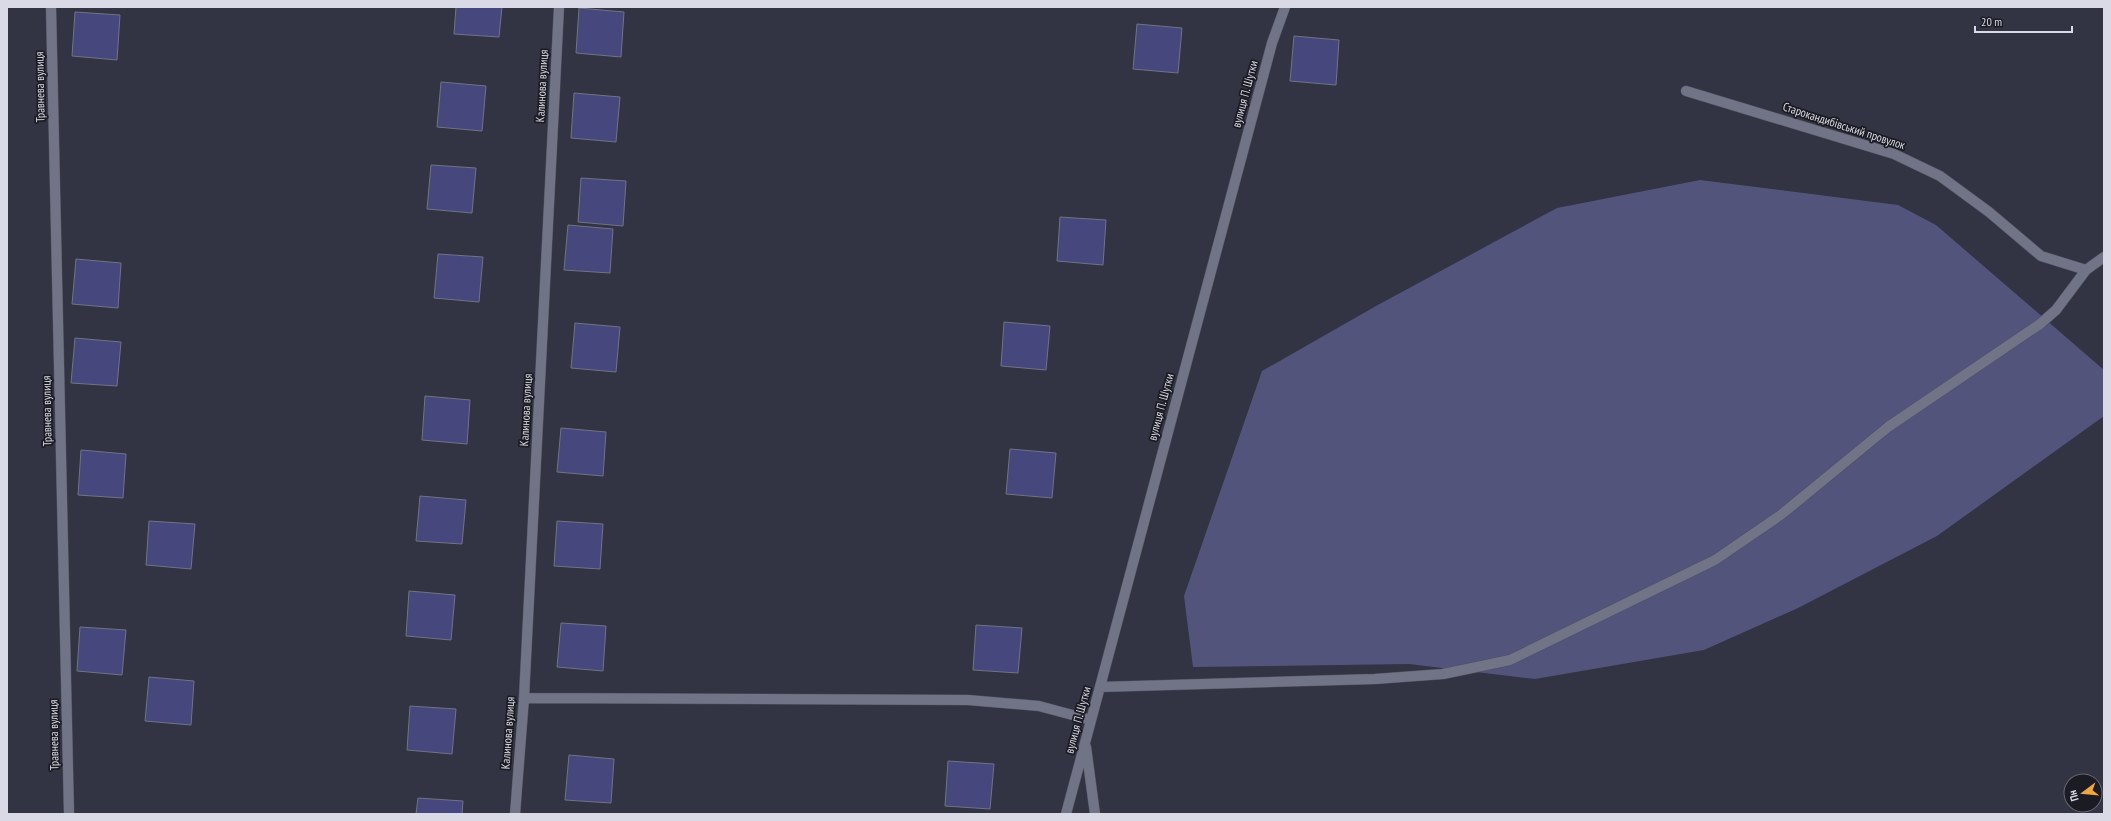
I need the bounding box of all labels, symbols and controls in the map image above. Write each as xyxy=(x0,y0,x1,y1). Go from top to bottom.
scale bar xyxy=(1975,8,2072,34)
text: 20 m xyxy=(1981,14,2002,29)
street label: Калинова вулиця xyxy=(532,49,551,123)
street label: Травнева вулиця xyxy=(31,51,48,123)
street label: вулиця П. Шутки xyxy=(1228,59,1261,129)
street label: Старокандибівський провулок xyxy=(1781,99,1908,153)
street label: вулиця П. Шутки xyxy=(1144,372,1177,442)
street label: Калинова вулиця xyxy=(516,373,535,447)
street label: Травнева вулиця xyxy=(38,375,55,447)
street label: вулиця П. Шутки xyxy=(1061,685,1094,755)
street label: Калинова вулиця xyxy=(497,696,518,770)
street label: Травнева вулиця xyxy=(45,699,62,771)
north arrow xyxy=(2063,773,2103,813)
text: Пн xyxy=(2065,789,2082,803)

